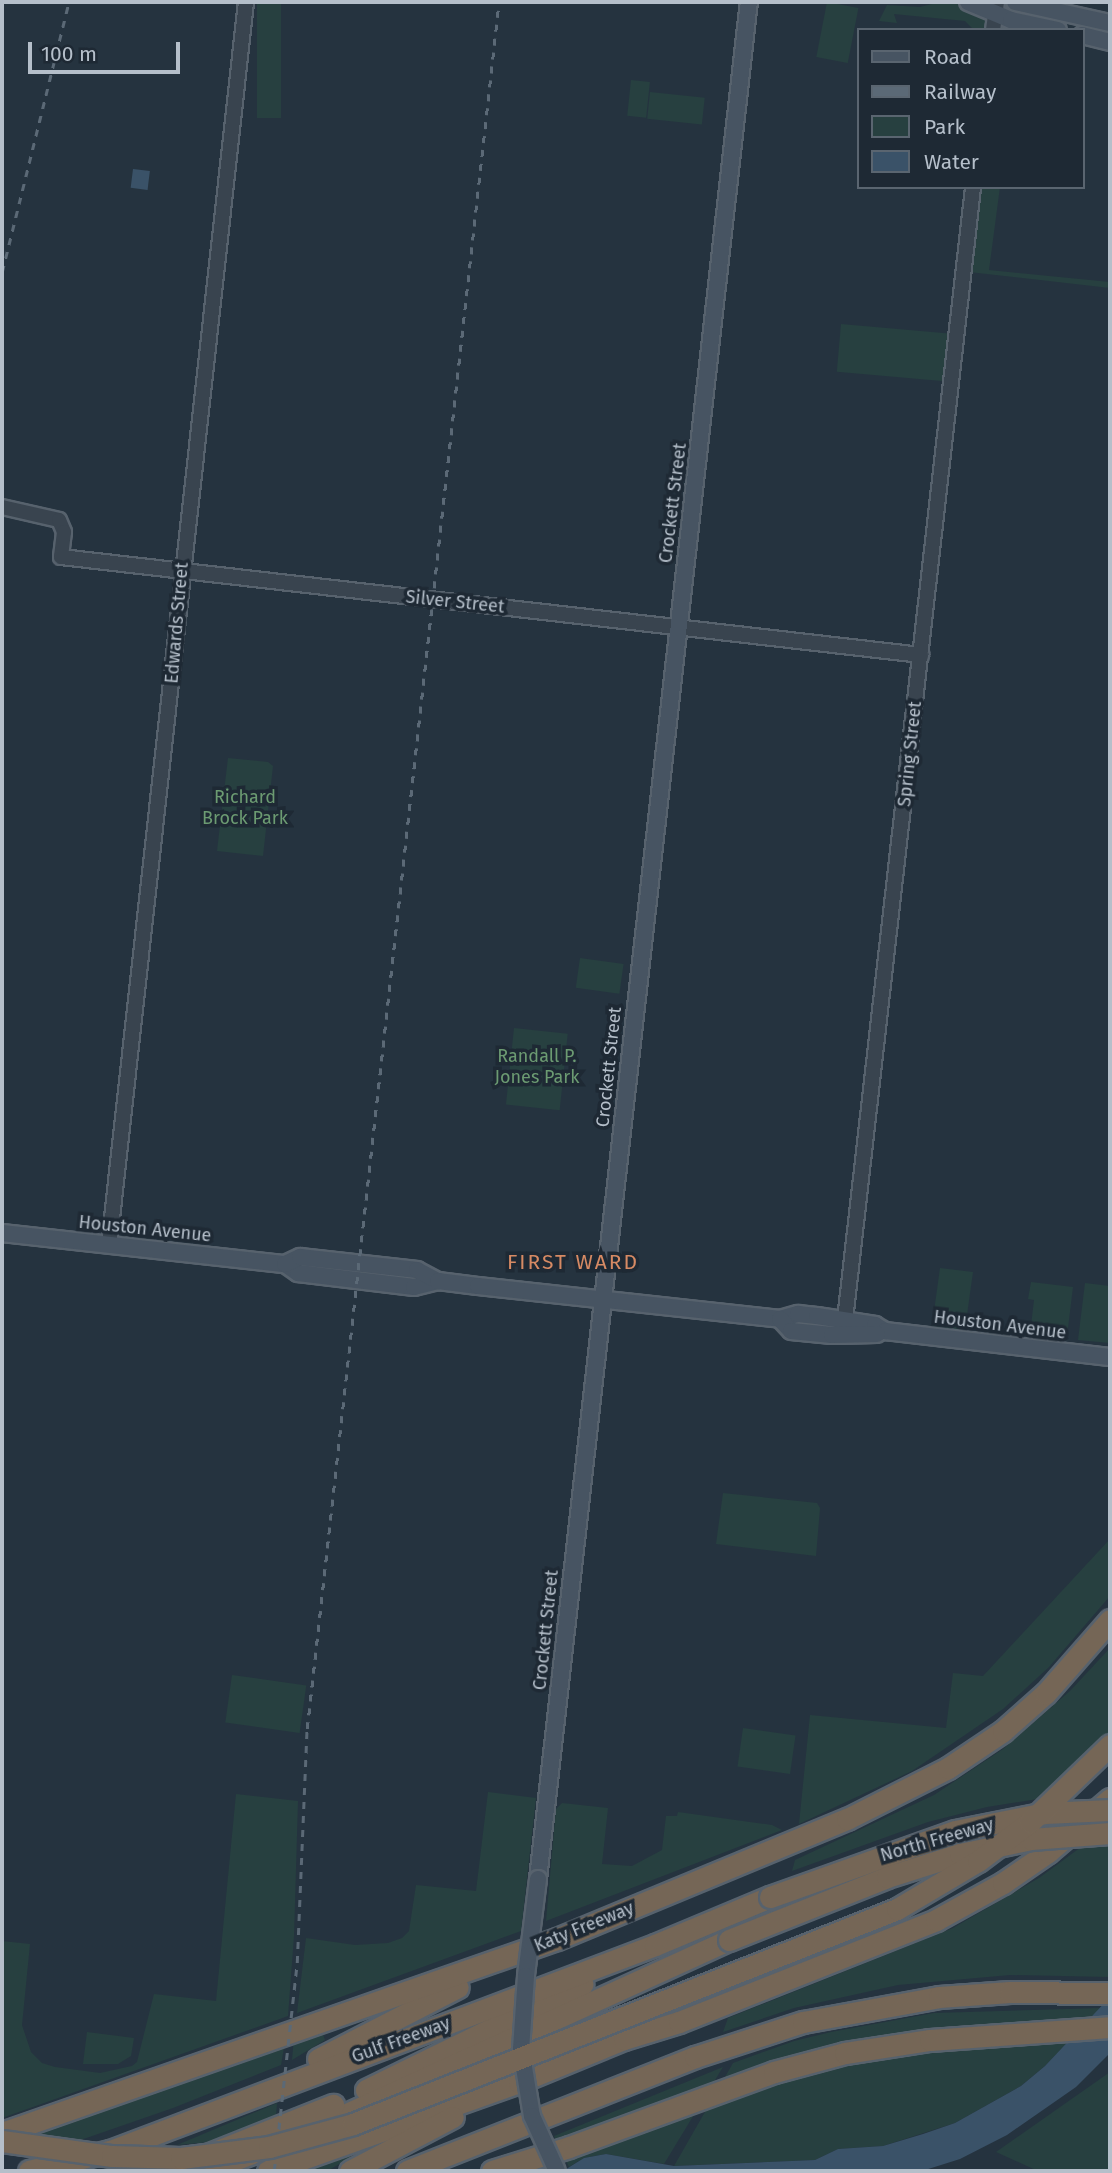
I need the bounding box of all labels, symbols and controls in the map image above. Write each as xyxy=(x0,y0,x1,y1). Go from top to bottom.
scale bar xyxy=(32,28,184,72)
legend xyxy=(856,28,1084,189)
text: 100 m xyxy=(41,41,97,67)
text: Road xyxy=(924,44,972,70)
text: Railway xyxy=(924,79,996,105)
text: Park xyxy=(924,114,965,140)
text: Water xyxy=(924,149,979,175)
street label: Crockett Street xyxy=(655,442,691,564)
street label: Edwards Street xyxy=(161,561,193,685)
street label: Silver Street xyxy=(405,586,505,618)
street label: Spring Street xyxy=(894,700,926,808)
park label: Richard Brock Park xyxy=(202,787,288,830)
street label: Crockett Street xyxy=(592,1006,626,1128)
park label: Randall P. Jones Park xyxy=(495,1046,579,1088)
street label: Houston Avenue xyxy=(78,1211,212,1247)
district label: FIRST WARD xyxy=(508,1249,638,1275)
street label: Houston Avenue xyxy=(932,1306,1068,1344)
street label: Crockett Street xyxy=(529,1569,563,1691)
street label: North Freeway xyxy=(878,1814,996,1866)
street label: Katy Freeway xyxy=(531,1897,637,1957)
street label: Gulf Freeway xyxy=(349,2012,453,2068)

